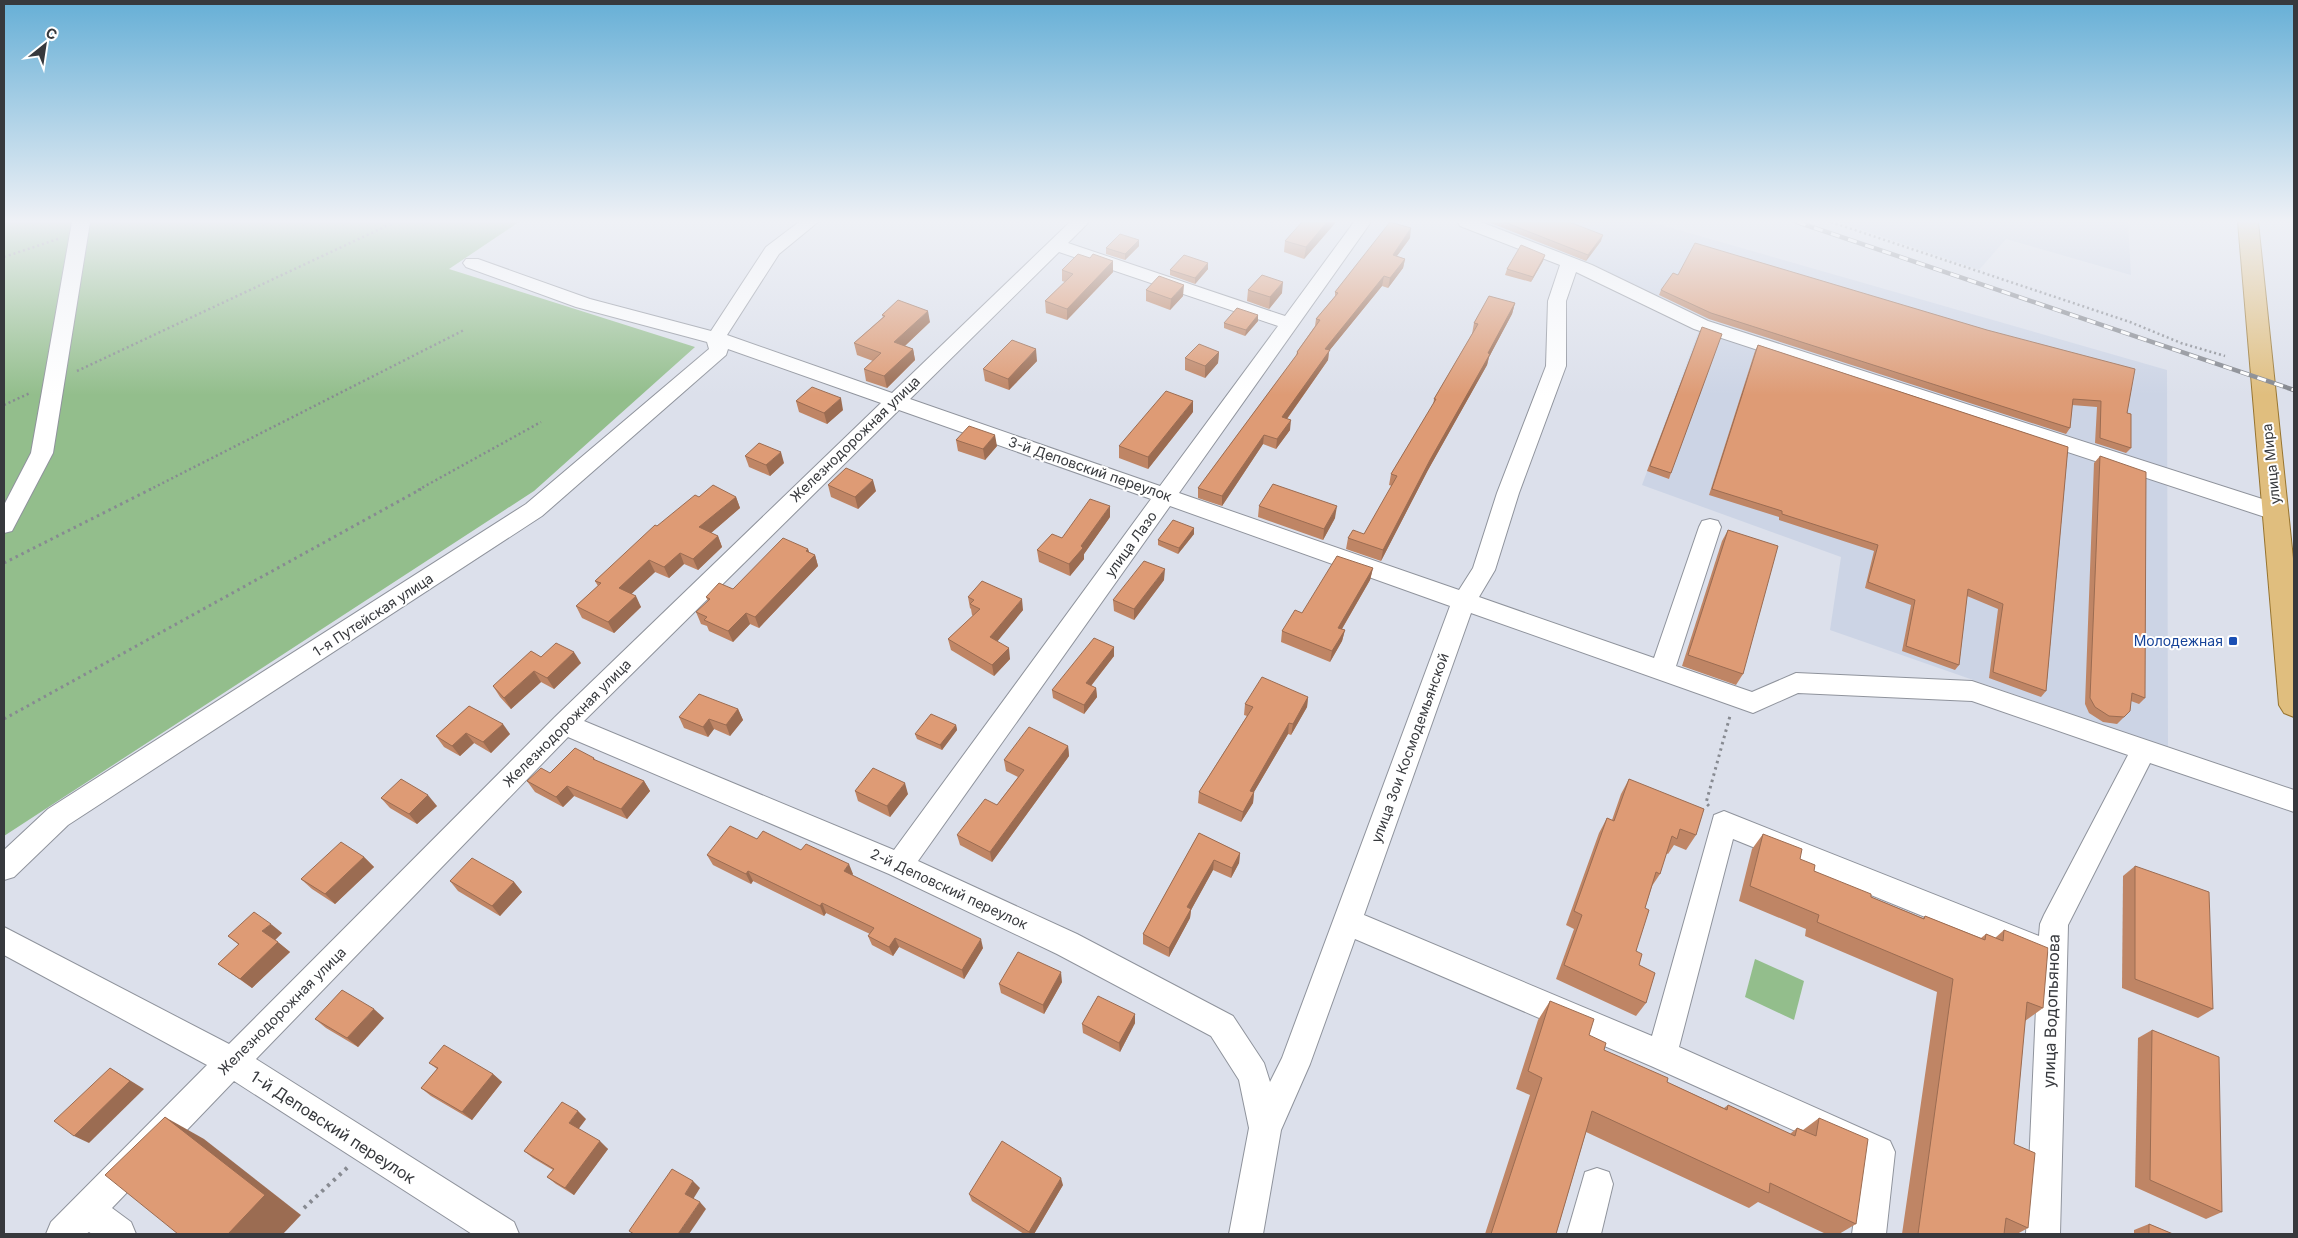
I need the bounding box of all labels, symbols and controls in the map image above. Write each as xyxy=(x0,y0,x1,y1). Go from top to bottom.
north arrow xyxy=(20,20,70,70)
text: С xyxy=(43,23,60,43)
street label: Железнодорожная улица xyxy=(786,372,923,505)
street label: улица Мира xyxy=(2258,423,2283,505)
street label: 3-й Деповский переулок xyxy=(1006,433,1174,505)
street label: улица Лазо xyxy=(1101,507,1160,580)
street label: 1-я Путейская улица xyxy=(309,569,436,660)
place label: Молодежная xyxy=(2134,632,2223,649)
marker: Молодежная xyxy=(2227,635,2239,647)
street label: улица Зои Космодемьянской xyxy=(1367,651,1452,845)
street label: Железнодорожная улица xyxy=(499,655,634,790)
street label: 2-й Деповский переулок xyxy=(868,845,1031,933)
street label: улица Водопьянова xyxy=(2038,934,2064,1088)
street label: Железнодорожная улица xyxy=(214,943,349,1078)
street label: 1-й Деповский переулок xyxy=(247,1066,420,1188)

